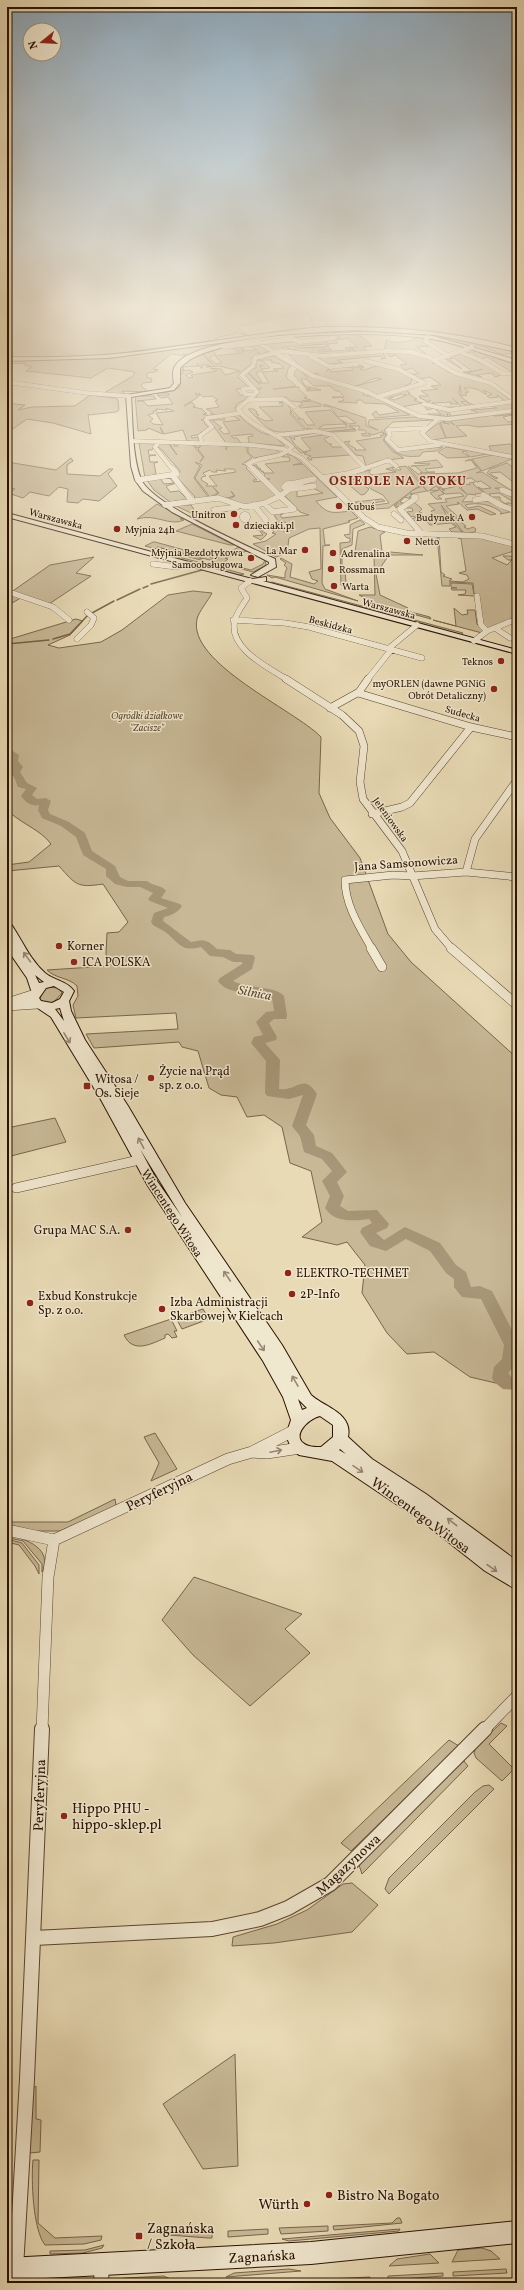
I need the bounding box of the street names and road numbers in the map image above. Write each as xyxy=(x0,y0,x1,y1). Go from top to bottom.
street label: Warszawska xyxy=(27,505,84,533)
street label: Warszawska xyxy=(360,595,417,623)
street label: Beskidzka xyxy=(307,612,354,638)
street label: Sudecka xyxy=(443,702,482,726)
street label: Jeleniowska xyxy=(369,794,411,845)
street label: Jana Samsonowicza xyxy=(354,852,458,876)
street label: Wincentego Witosa xyxy=(137,1166,206,1261)
street label: Peryferyjna xyxy=(123,1468,196,1517)
street label: Wincentego Witosa xyxy=(366,1474,474,1559)
street label: Peryferyjna xyxy=(30,1759,51,1831)
street label: Magazynowa xyxy=(312,1830,386,1900)
street label: Zagnańska xyxy=(228,2246,296,2269)

